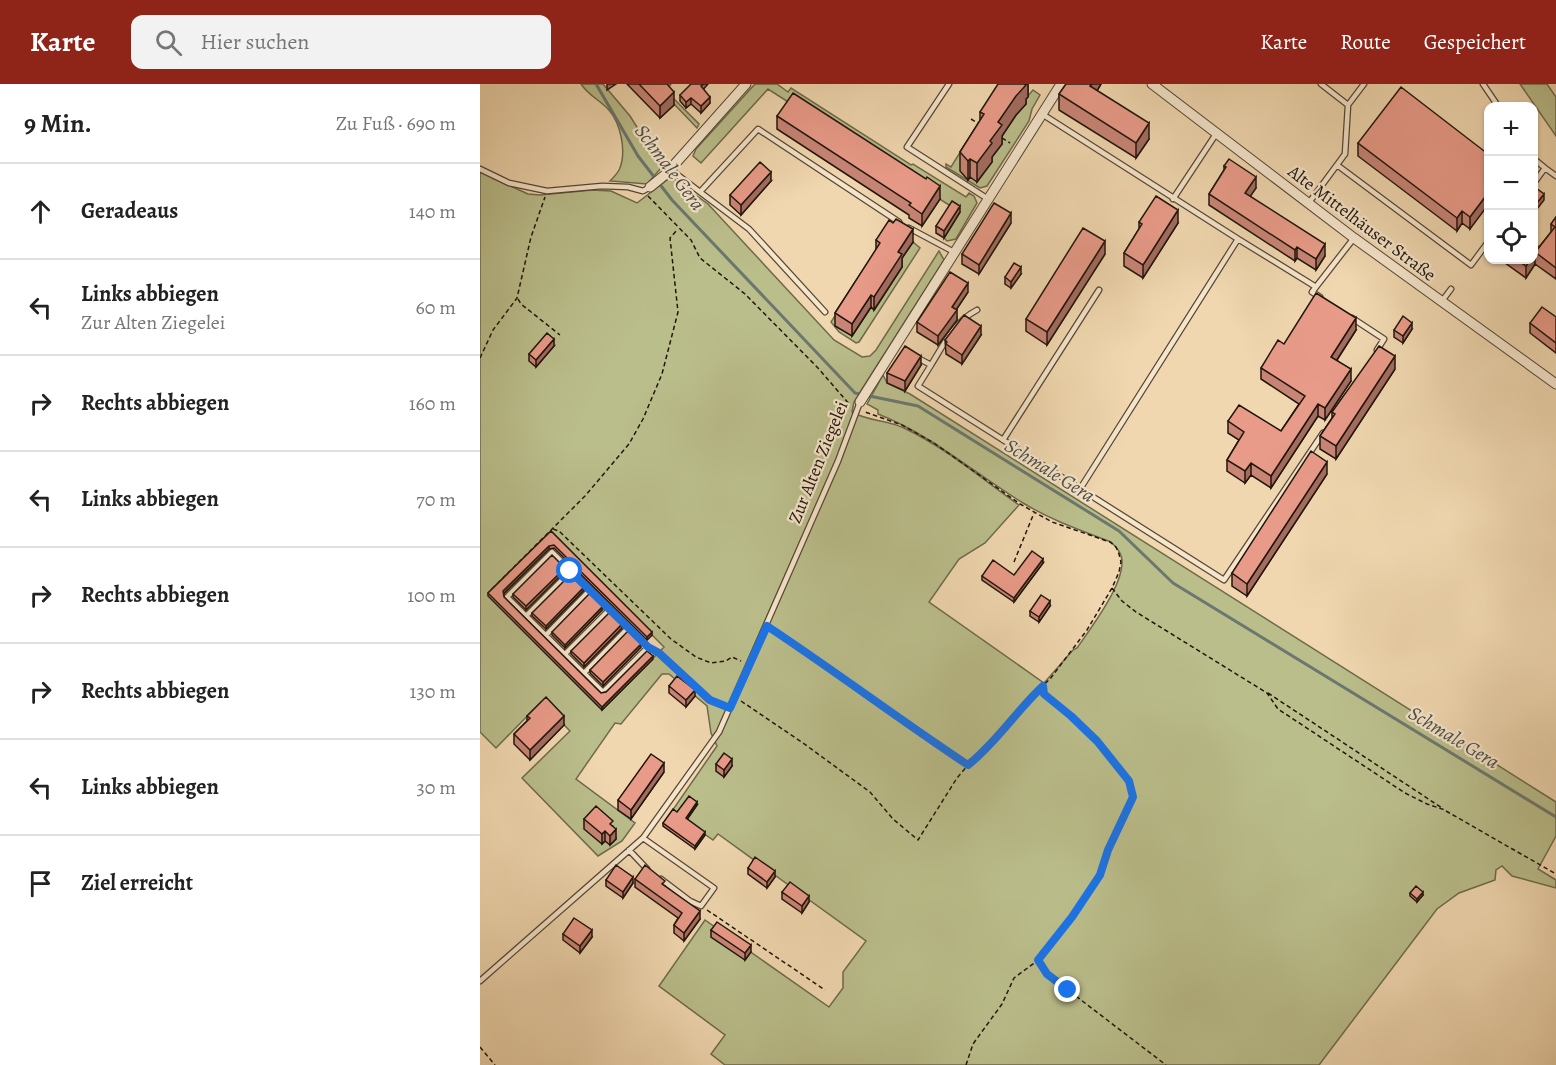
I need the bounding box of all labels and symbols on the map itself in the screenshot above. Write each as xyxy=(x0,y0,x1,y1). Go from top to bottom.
water label: Schmale Gera xyxy=(628,119,711,216)
street label: Alte Mittelhäuser Straße xyxy=(1282,159,1441,287)
street label: Zur Alten Ziegelei xyxy=(783,397,853,527)
water label: Schmale Gera xyxy=(1000,432,1100,509)
route start xyxy=(556,557,582,583)
water label: Schmale Gera xyxy=(1403,700,1504,775)
route end xyxy=(1054,976,1080,1002)

